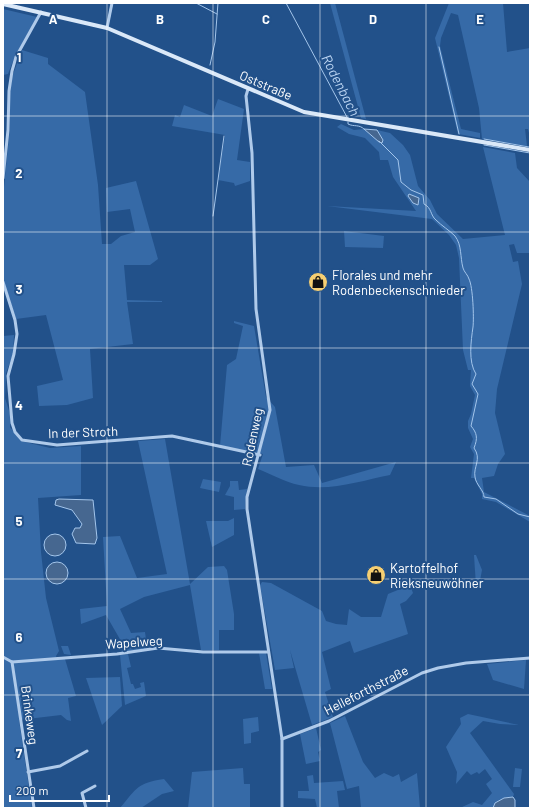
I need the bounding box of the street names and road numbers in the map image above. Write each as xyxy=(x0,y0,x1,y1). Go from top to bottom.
street label: Oststraße xyxy=(237,67,295,103)
street label: Rodenweg xyxy=(238,406,266,468)
street label: In der Stroth xyxy=(48,423,118,441)
street label: Wapelweg xyxy=(105,632,163,652)
street label: Helleforthstraße xyxy=(321,662,411,718)
street label: Brinkeweg xyxy=(18,685,42,745)

